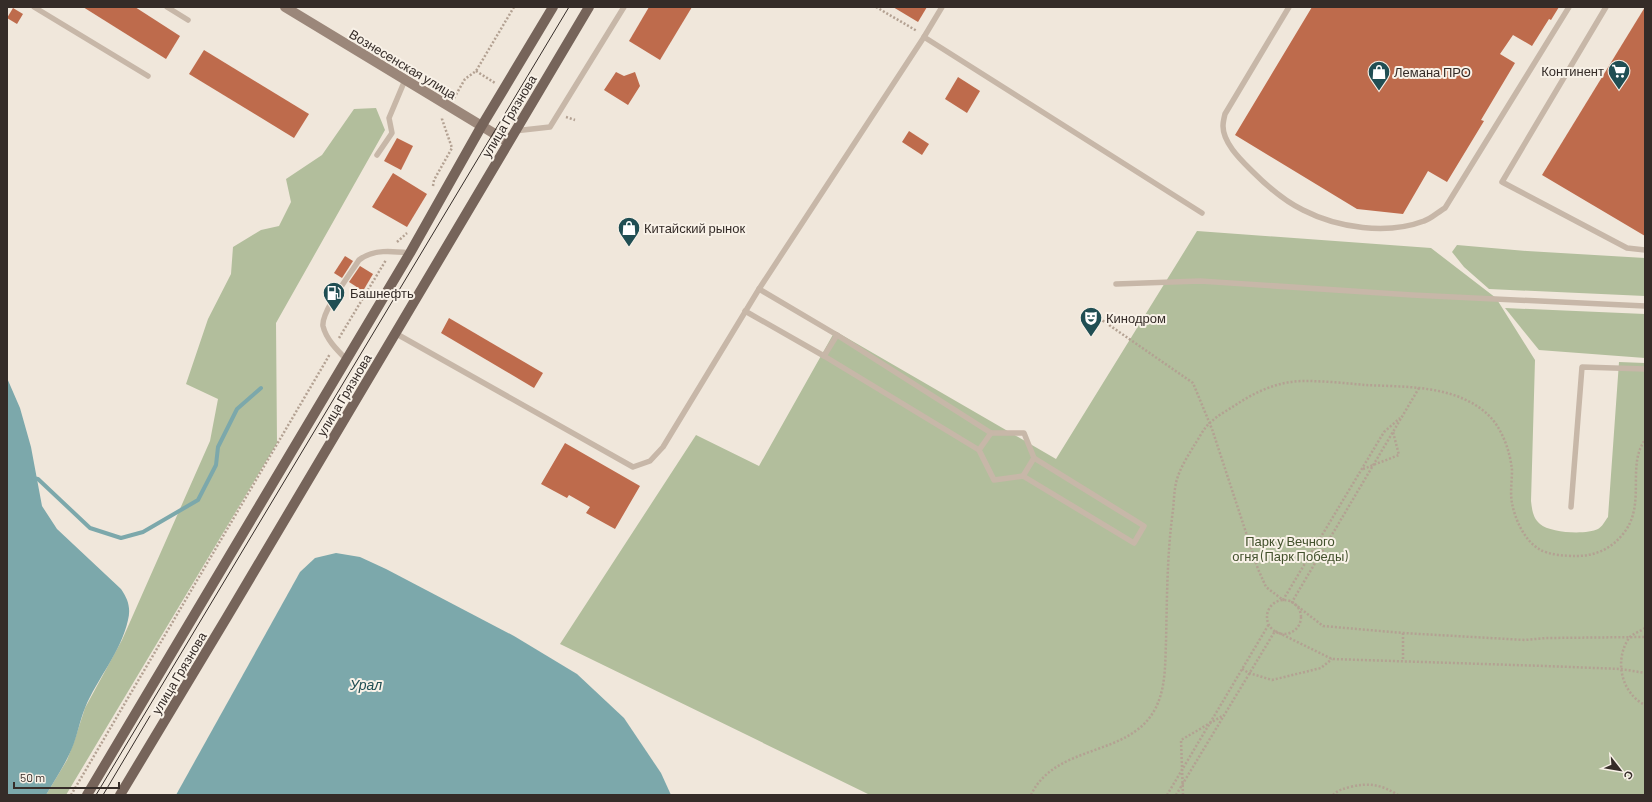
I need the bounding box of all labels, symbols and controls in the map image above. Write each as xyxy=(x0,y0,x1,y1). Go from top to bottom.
street label: Вознесенская улица xyxy=(347,26,460,103)
supermarket icon: Континент xyxy=(1606,58,1632,91)
shop icon: Лемана ПРО xyxy=(1366,59,1392,92)
place label: Континент xyxy=(1541,63,1604,79)
place label: Лемана ПРО xyxy=(1394,64,1471,80)
street label: улица Грязнова xyxy=(478,71,540,160)
shop icon: Китайский рынок xyxy=(616,215,642,248)
place label: Китайский рынок xyxy=(644,220,745,236)
fuel station icon: Башнефть xyxy=(321,280,347,313)
place label: Башнефть xyxy=(350,285,414,301)
theatre icon: Кинодром xyxy=(1078,305,1104,338)
place label: Кинодром xyxy=(1106,310,1166,326)
street label: улица Грязнова xyxy=(313,350,375,439)
park label: Парк у Вечного огня (Парк Победы) xyxy=(1232,533,1348,564)
street label: улица Грязнова xyxy=(148,628,210,717)
water label: Урал xyxy=(349,676,382,693)
north arrow xyxy=(1600,750,1640,790)
scale bar xyxy=(14,764,119,790)
text: С xyxy=(1621,769,1637,782)
text: 50 m xyxy=(20,770,45,784)

